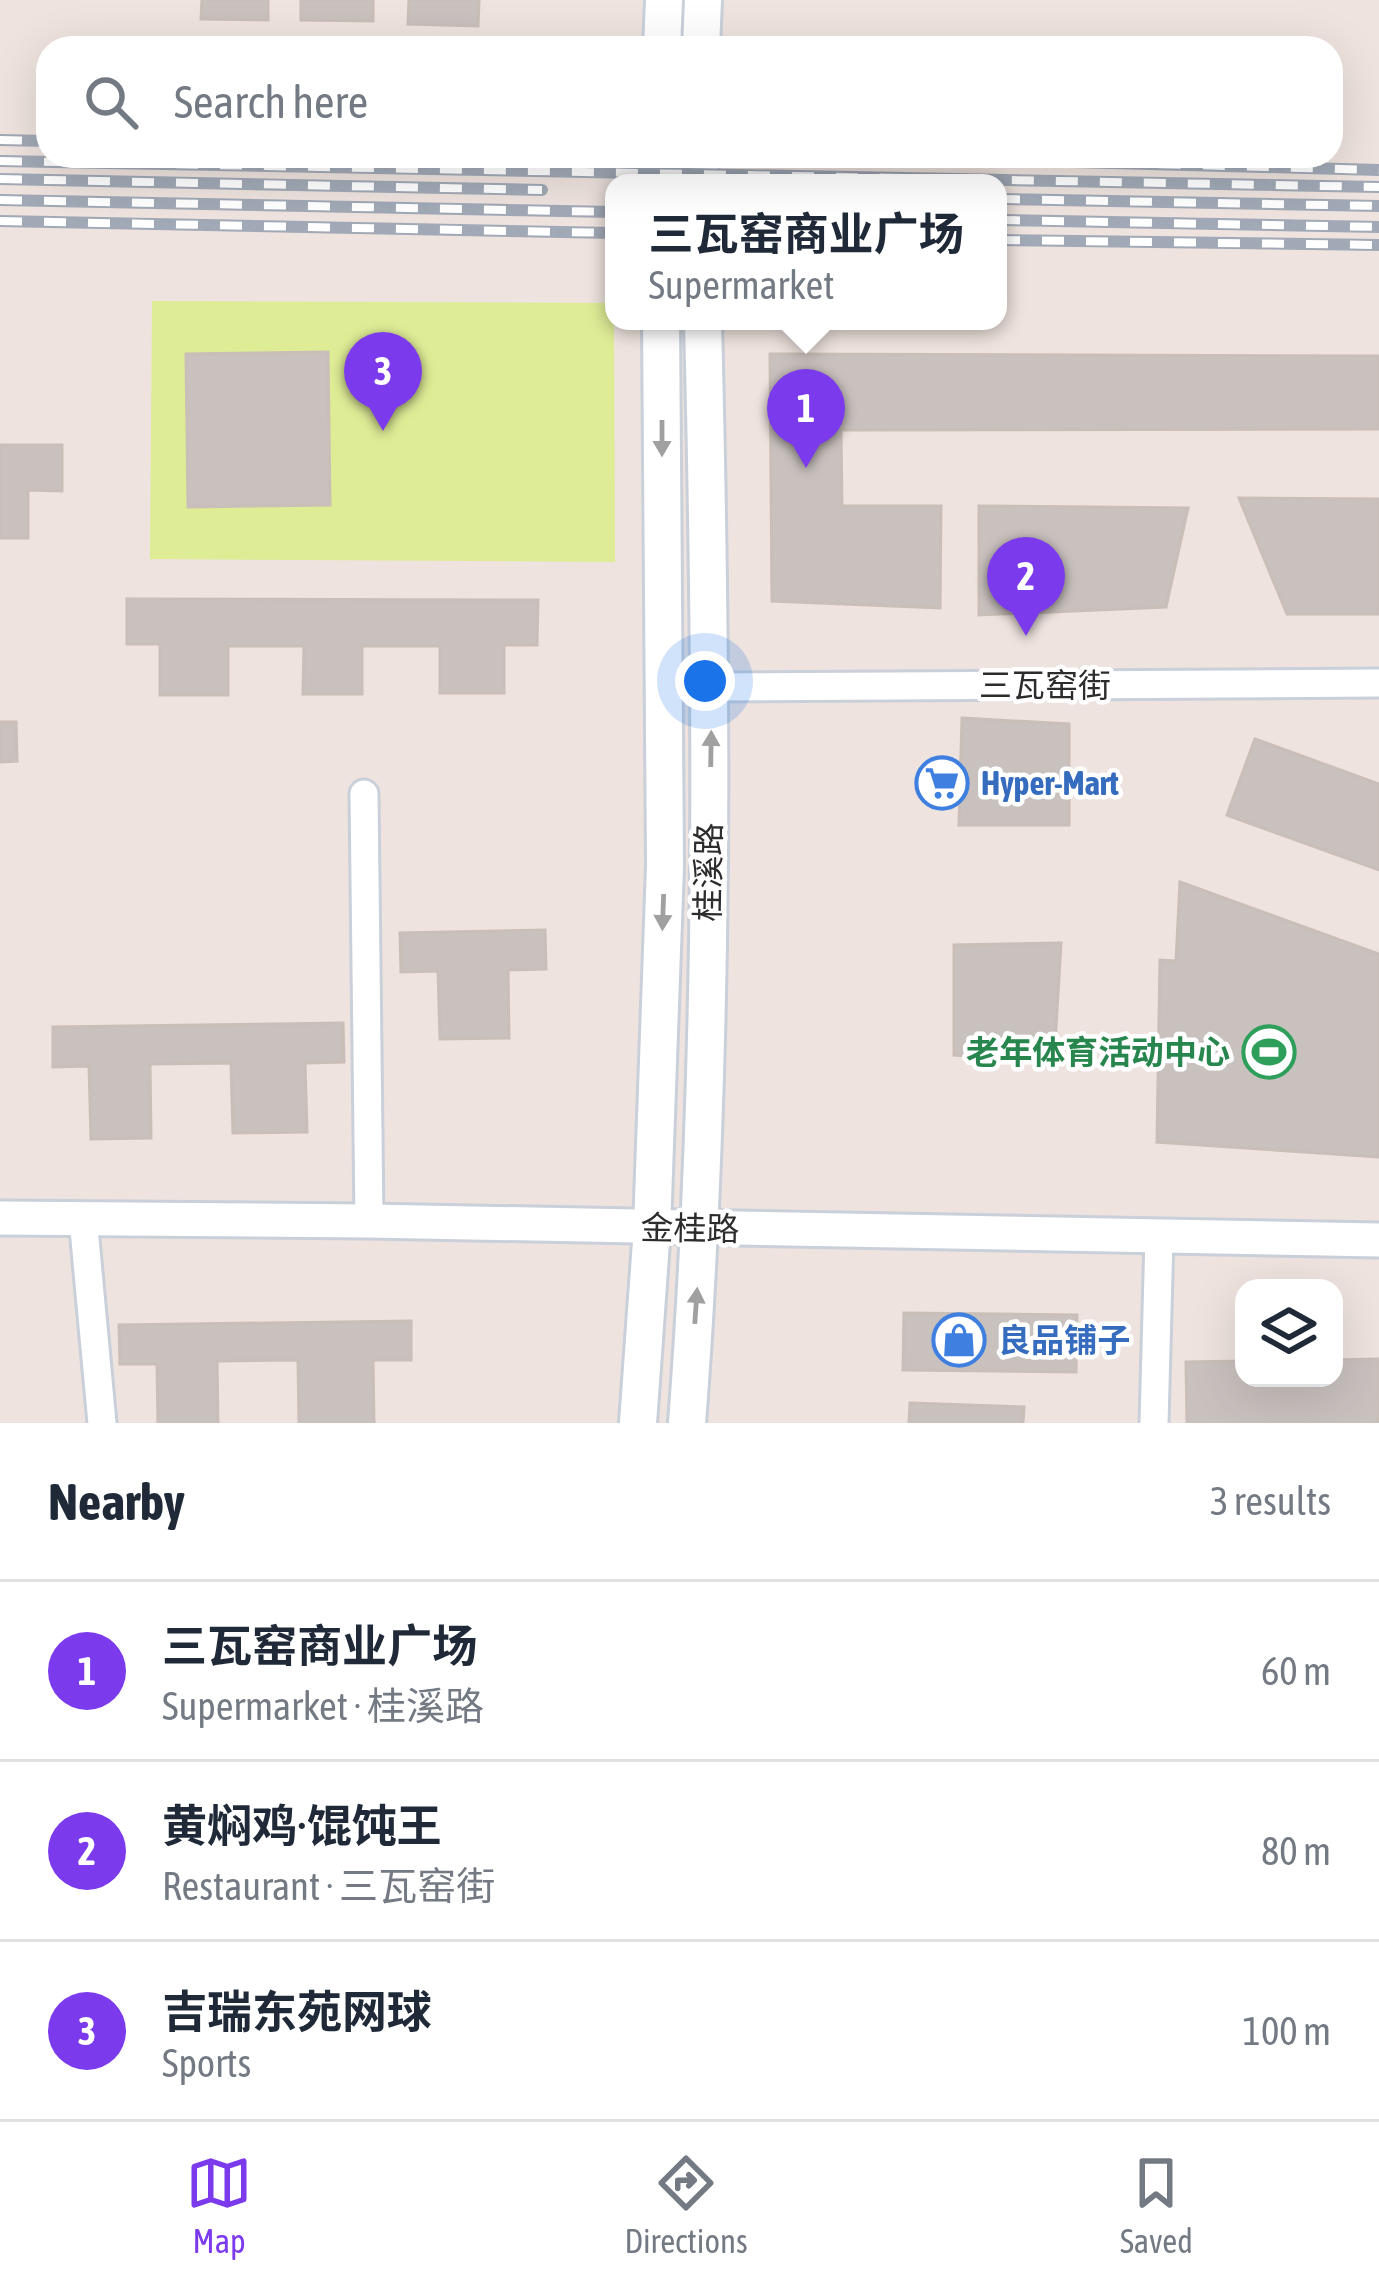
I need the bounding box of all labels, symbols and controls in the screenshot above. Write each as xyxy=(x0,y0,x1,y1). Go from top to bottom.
search box xyxy=(36,36,1343,168)
icon: search xyxy=(78,69,144,135)
text: Search here xyxy=(174,76,368,128)
popup xyxy=(605,174,1007,330)
text: 三瓦窑商业广场 xyxy=(648,208,964,260)
text: Supermarket xyxy=(648,263,834,307)
pin: 3 xyxy=(344,332,422,431)
pin: 1 xyxy=(767,369,845,468)
one-way arrow xyxy=(652,420,672,458)
pin: 2 xyxy=(987,537,1065,636)
your location xyxy=(675,651,735,711)
street label: 三瓦窑街 xyxy=(979,666,1111,704)
one-way arrow xyxy=(701,729,720,767)
supermarket icon: Hyper-Mart xyxy=(914,755,970,811)
place label: Hyper-Mart xyxy=(981,764,1119,802)
street label: 桂溪路 xyxy=(688,822,728,922)
one-way arrow xyxy=(653,894,672,932)
sports icon: 老年体育活动中心 xyxy=(1241,1024,1297,1080)
place label: 老年体育活动中心 xyxy=(966,1033,1230,1071)
street label: 金桂路 xyxy=(640,1208,740,1248)
map controls xyxy=(1235,1279,1343,1387)
button: layers xyxy=(1235,1279,1343,1387)
one-way arrow xyxy=(686,1287,705,1324)
shop icon: 良品铺子 xyxy=(931,1312,987,1368)
place label: 良品铺子 xyxy=(998,1321,1130,1359)
text: Nearby xyxy=(48,1472,185,1531)
text: 3 results xyxy=(1210,1479,1331,1523)
text: 三瓦窑商业广场 xyxy=(162,1620,477,1672)
text: 1 xyxy=(78,1649,96,1693)
text: 60 m xyxy=(1261,1649,1331,1693)
text: Supermarket · 桂溪路 xyxy=(162,1684,484,1728)
text: 黄焖鸡·馄饨王 xyxy=(162,1800,442,1852)
text: 2 xyxy=(78,1829,96,1873)
text: 80 m xyxy=(1261,1829,1331,1873)
text: Restaurant · 三瓦窑街 xyxy=(162,1864,495,1908)
text: 吉瑞东苑网球 xyxy=(162,1986,432,2038)
text: 3 xyxy=(78,2009,96,2053)
text: 100 m xyxy=(1243,2009,1331,2053)
text: Sports xyxy=(162,2041,251,2085)
tab: Map xyxy=(186,2150,252,2260)
tab: Directions xyxy=(624,2150,748,2260)
tab: Saved xyxy=(1120,2150,1193,2260)

